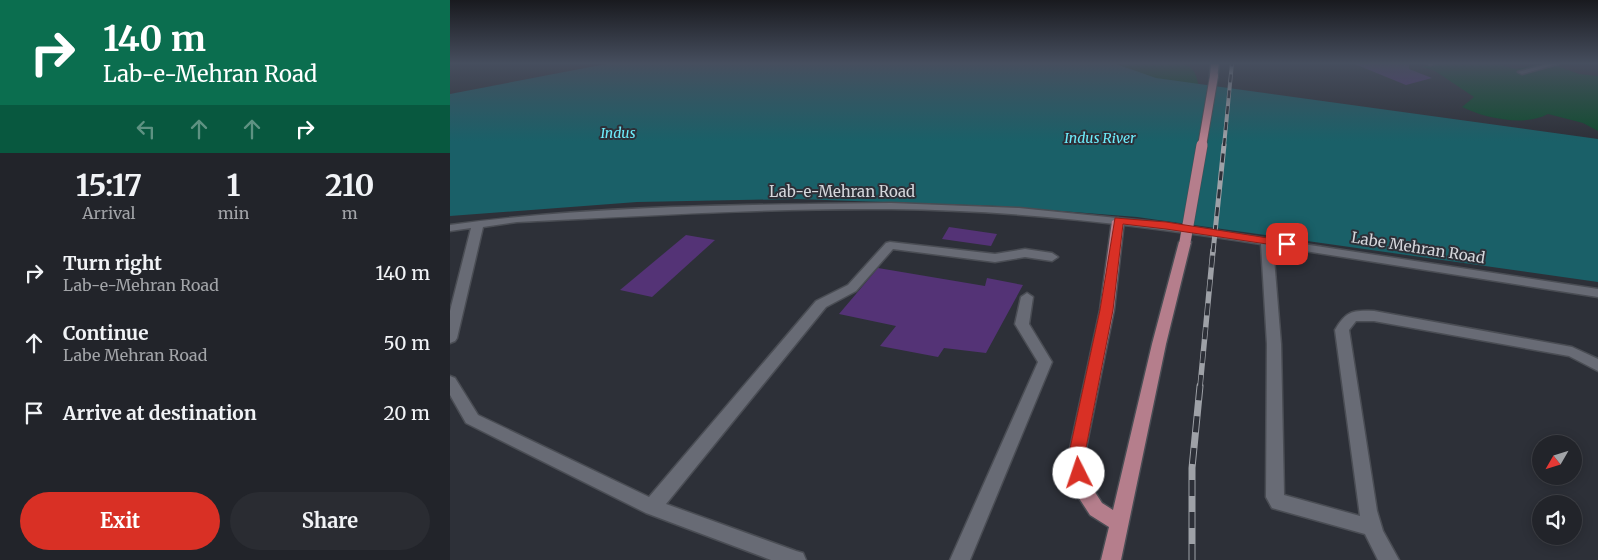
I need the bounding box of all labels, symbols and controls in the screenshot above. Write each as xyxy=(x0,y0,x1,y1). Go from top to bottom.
text: 140 m xyxy=(103,17,206,61)
icon: right xyxy=(20,20,85,85)
text: Lab-e-Mehran Road xyxy=(103,60,317,88)
icon: left xyxy=(132,115,160,143)
icon: ahead xyxy=(185,115,213,143)
icon: ahead xyxy=(238,115,266,143)
icon: right xyxy=(291,115,319,143)
water label: Indus xyxy=(600,124,636,142)
water label: Indus River xyxy=(1064,129,1136,147)
text: 15:17 xyxy=(76,166,142,204)
text: 1 xyxy=(227,166,241,204)
text: 210 xyxy=(325,166,374,204)
street label: Lab-e-Mehran Road xyxy=(769,182,915,201)
text: Arrival xyxy=(82,203,136,223)
text: min xyxy=(218,203,249,223)
text: m xyxy=(342,203,358,223)
pin xyxy=(1266,223,1308,265)
street label: Labe Mehran Road xyxy=(1350,228,1486,267)
icon: arrive xyxy=(1273,230,1301,258)
text: Turn right xyxy=(63,251,162,275)
icon: right xyxy=(20,259,48,287)
text: 140 m xyxy=(375,261,430,285)
text: Lab-e-Mehran Road xyxy=(63,275,219,295)
text: Continue xyxy=(63,321,149,345)
icon: ahead xyxy=(20,329,48,357)
text: 50 m xyxy=(384,331,430,355)
text: Labe Mehran Road xyxy=(63,345,207,365)
icon: arrive xyxy=(20,399,48,427)
text: Arrive at destination xyxy=(63,401,257,425)
text: 20 m xyxy=(383,401,430,425)
north arrow xyxy=(1532,435,1582,485)
map controls xyxy=(1532,435,1582,545)
position arrow xyxy=(1052,446,1104,498)
button: Exit xyxy=(20,492,220,550)
button: Share xyxy=(230,492,430,550)
button: sound xyxy=(1532,495,1582,545)

